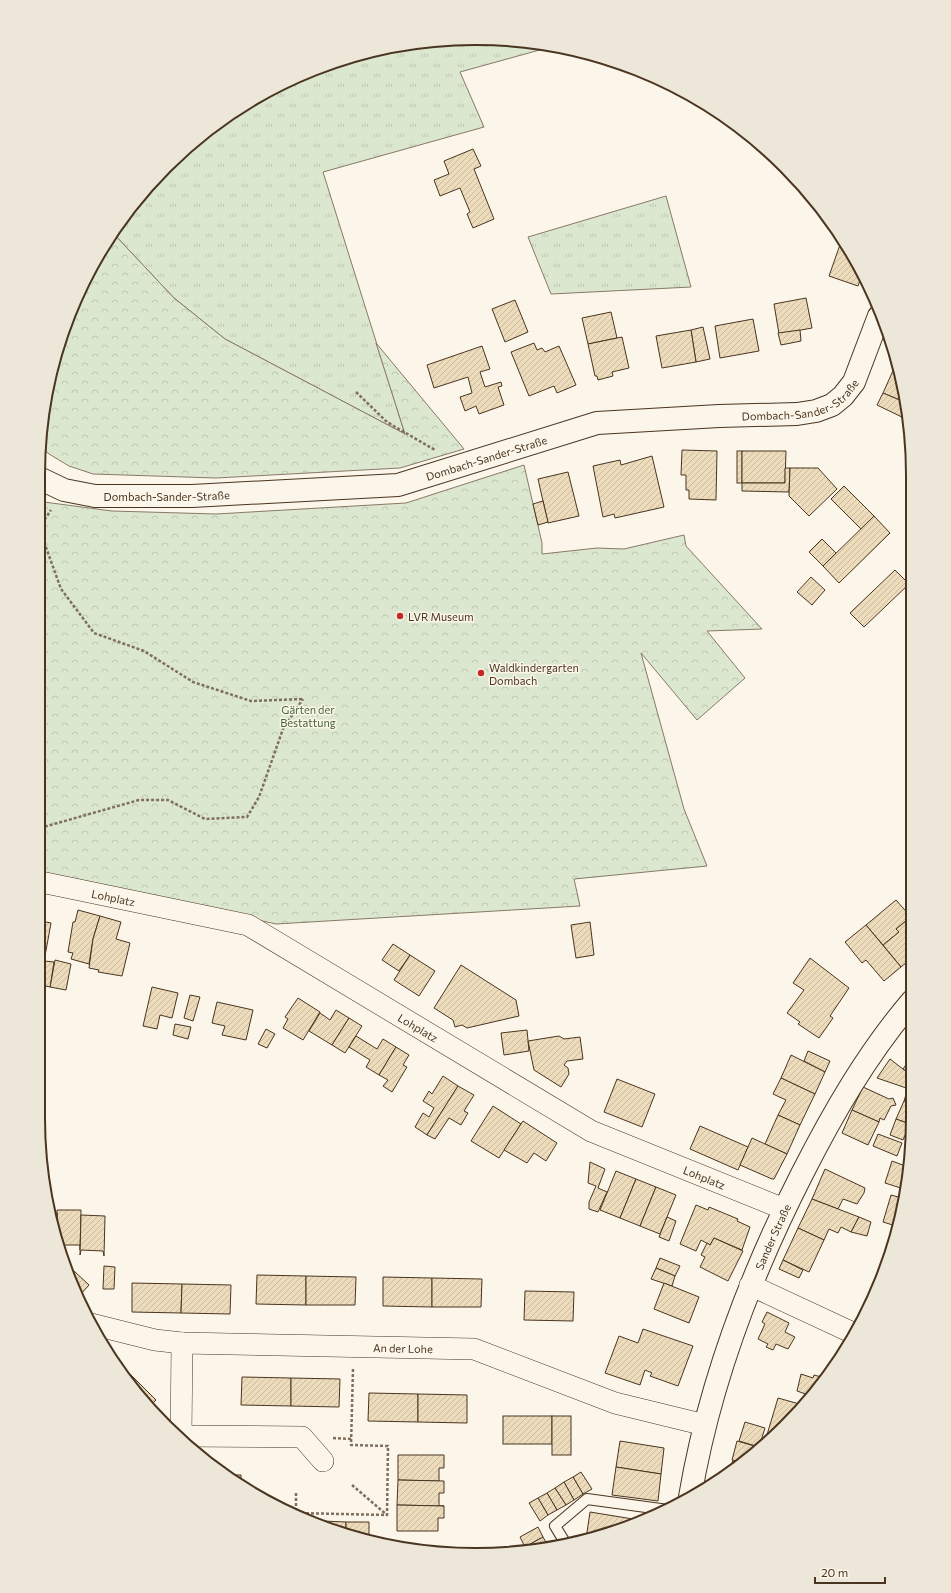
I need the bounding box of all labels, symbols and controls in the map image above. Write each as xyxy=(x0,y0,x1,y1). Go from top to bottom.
street label: Dombach-Sander-Straße xyxy=(742,376,861,422)
street label: Dombach-Sander-Straße xyxy=(424,432,549,482)
street label: Dombach-Sander-Straße xyxy=(104,487,230,503)
place label: LVR Museum xyxy=(408,610,474,623)
marker: LVR Museum xyxy=(395,611,405,621)
place label: Waldkindergarten Dombach xyxy=(489,661,579,687)
marker: Waldkindergarten Dombach xyxy=(476,668,486,678)
park label: Gärten der Bestattung xyxy=(280,703,336,729)
street label: Lohplatz xyxy=(90,886,137,908)
street label: Lohplatz xyxy=(396,1010,441,1044)
street label: Lohplatz xyxy=(682,1163,728,1191)
street label: Sander Straße xyxy=(752,1201,793,1271)
street label: An der Lohe xyxy=(373,1340,433,1355)
scale bar xyxy=(815,1559,885,1585)
text: 20 m xyxy=(821,1565,848,1579)

